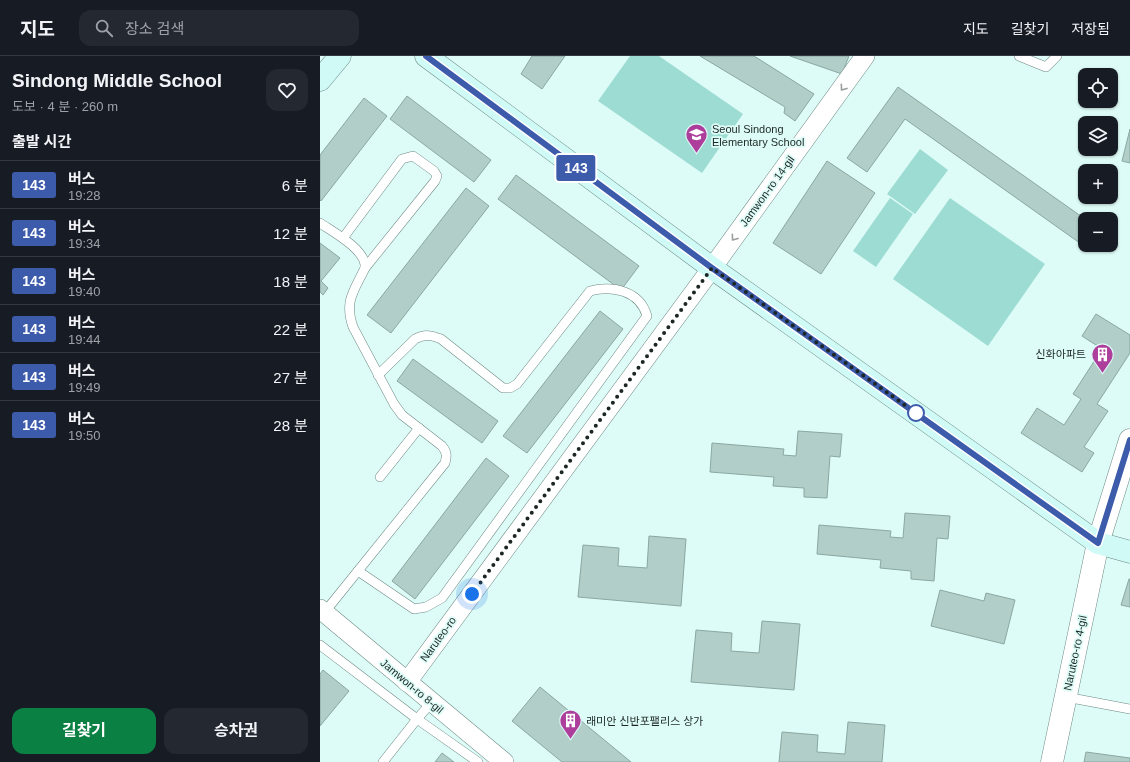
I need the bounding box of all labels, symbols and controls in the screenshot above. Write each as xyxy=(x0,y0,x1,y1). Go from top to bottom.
search box xyxy=(79,10,359,46)
icon: search xyxy=(93,17,115,39)
text: 지도 xyxy=(20,19,55,40)
text: 장소 검색 xyxy=(125,20,184,37)
text: 지도 xyxy=(963,21,989,37)
text: 길찾기 xyxy=(1011,21,1049,37)
text: 저장됨 xyxy=(1071,21,1110,37)
map controls xyxy=(1078,68,1118,252)
button: locate xyxy=(1078,68,1118,108)
button: heart xyxy=(266,69,308,111)
text: Sindong Middle School xyxy=(12,70,222,91)
one-way arrow xyxy=(840,83,847,90)
text: 도보 · 4 분 · 260 m xyxy=(12,99,118,114)
button: layers xyxy=(1078,116,1118,156)
school or university icon: Seoul Sindong Elementary School xyxy=(683,122,709,155)
place label: Seoul Sindong Elementary School xyxy=(712,123,804,148)
text: 출발 시간 xyxy=(12,133,71,150)
street label: Jamwon-ro 14-gil xyxy=(737,153,797,229)
line badge: 143 xyxy=(553,155,599,181)
text: 143 xyxy=(564,160,588,176)
button: + xyxy=(1078,164,1118,204)
text: 버스 xyxy=(68,170,96,187)
text: 143 xyxy=(22,177,46,193)
text: 6 분 xyxy=(282,177,308,194)
text: 19:28 xyxy=(68,188,101,203)
button: − xyxy=(1078,212,1118,252)
text: 버스 xyxy=(68,218,96,235)
text: 143 xyxy=(22,225,46,241)
text: 12 분 xyxy=(273,225,308,242)
one-way arrow xyxy=(731,234,738,241)
text: 19:34 xyxy=(68,236,101,251)
text: 버스 xyxy=(68,266,96,283)
text: 143 xyxy=(22,273,46,289)
text: 18 분 xyxy=(273,273,308,290)
text: 19:40 xyxy=(68,284,101,299)
text: 버스 xyxy=(68,314,96,331)
text: 143 xyxy=(22,321,46,337)
text: 22 분 xyxy=(273,321,308,338)
text: 19:44 xyxy=(68,332,101,347)
building icon: 신화아파트 xyxy=(1089,341,1115,374)
place label: 신화아파트 xyxy=(1035,348,1086,360)
text: 버스 xyxy=(68,362,96,379)
text: 143 xyxy=(22,369,46,385)
text: 27 분 xyxy=(273,369,308,386)
text: 19:49 xyxy=(68,380,101,395)
unlabelled marker xyxy=(907,404,925,422)
text: 버스 xyxy=(68,410,96,427)
text: 143 xyxy=(22,417,46,433)
text: 28 분 xyxy=(273,417,308,434)
text: 19:50 xyxy=(68,428,101,443)
your location xyxy=(462,584,482,604)
street label: Naruteo-ro xyxy=(418,614,458,664)
street label: Naruteo-ro 4-gil xyxy=(1061,614,1089,692)
street label: Jamwon-ro 8-gil xyxy=(378,656,446,716)
button: 길찾기 xyxy=(12,708,156,754)
button: 승차권 xyxy=(164,708,308,754)
building icon: 래미안 신반포팰리스 상가 xyxy=(558,708,584,741)
place label: 래미안 신반포팰리스 상가 xyxy=(586,715,703,727)

